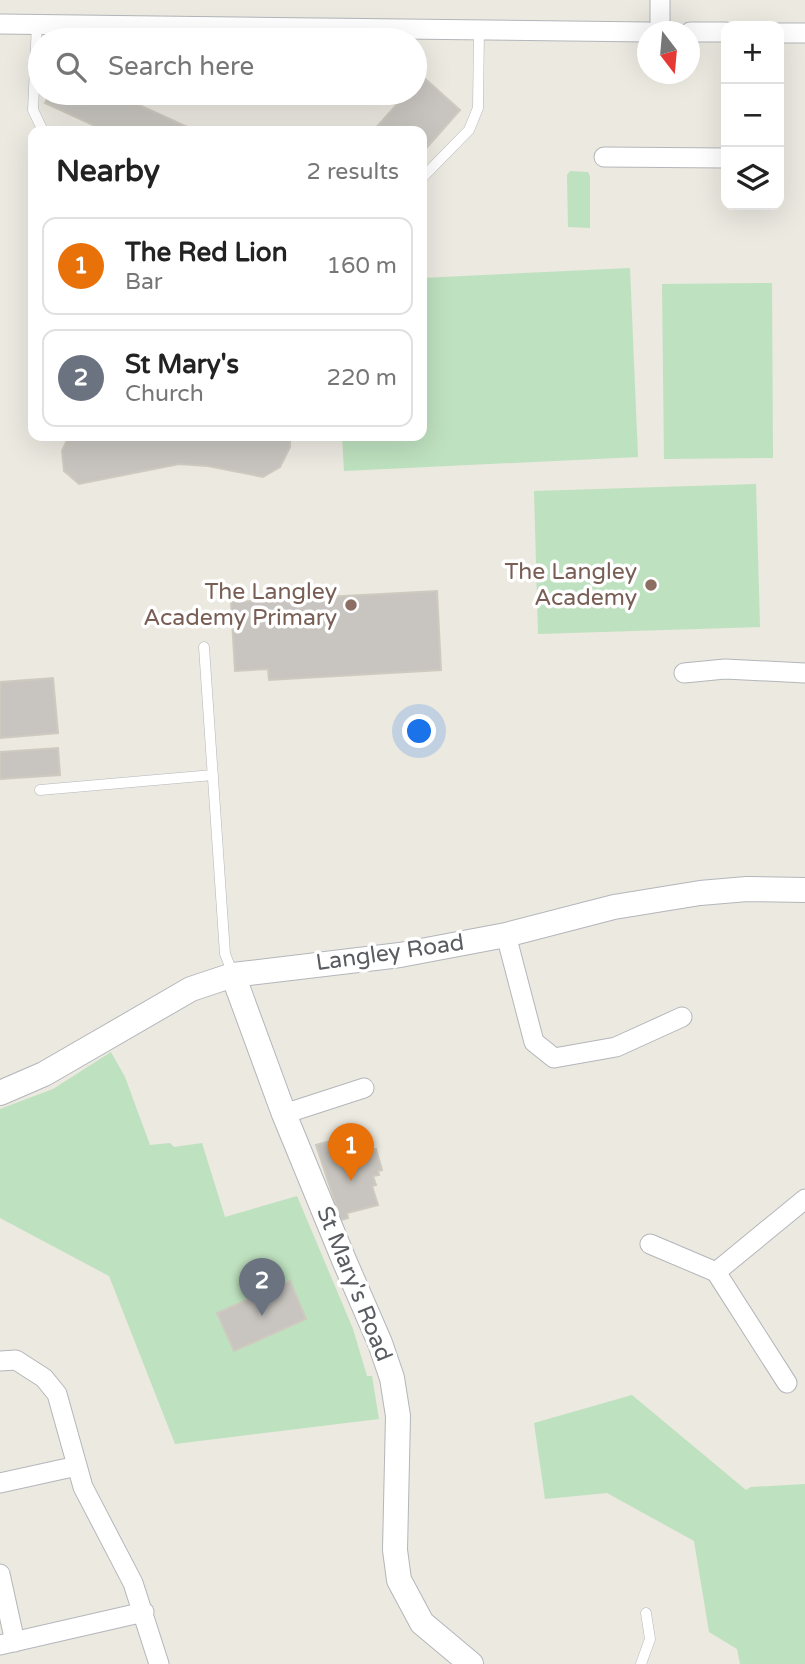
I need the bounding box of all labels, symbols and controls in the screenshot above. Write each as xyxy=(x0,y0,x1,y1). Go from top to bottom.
north arrow xyxy=(637,21,700,84)
map controls xyxy=(721,21,784,210)
button: + xyxy=(721,21,784,84)
search box xyxy=(28,28,427,105)
icon: search xyxy=(52,48,90,86)
text: Search here xyxy=(108,51,254,82)
button: − xyxy=(721,84,784,147)
button: layers xyxy=(721,147,784,210)
text: Nearby xyxy=(56,153,160,190)
text: 2 results xyxy=(306,158,399,186)
text: The Red Lion xyxy=(125,237,287,268)
text: 1 xyxy=(74,252,88,280)
text: 160 m xyxy=(327,252,397,280)
text: Bar xyxy=(125,268,163,296)
text: St Mary's xyxy=(125,349,239,380)
text: 2 xyxy=(74,364,88,392)
text: 220 m xyxy=(327,364,397,392)
text: Church xyxy=(125,380,204,408)
place label: The Langley Academy xyxy=(504,558,637,612)
marker: The Langley Academy xyxy=(643,577,659,593)
place label: The Langley Academy Primary xyxy=(143,578,337,632)
marker: The Langley Academy Primary xyxy=(343,597,359,613)
your location xyxy=(402,714,436,748)
street label: Langley Road xyxy=(314,929,466,977)
pin: 1 xyxy=(328,1123,374,1181)
street label: St Mary's Road xyxy=(310,1202,398,1366)
pin: 2 xyxy=(239,1258,285,1316)

